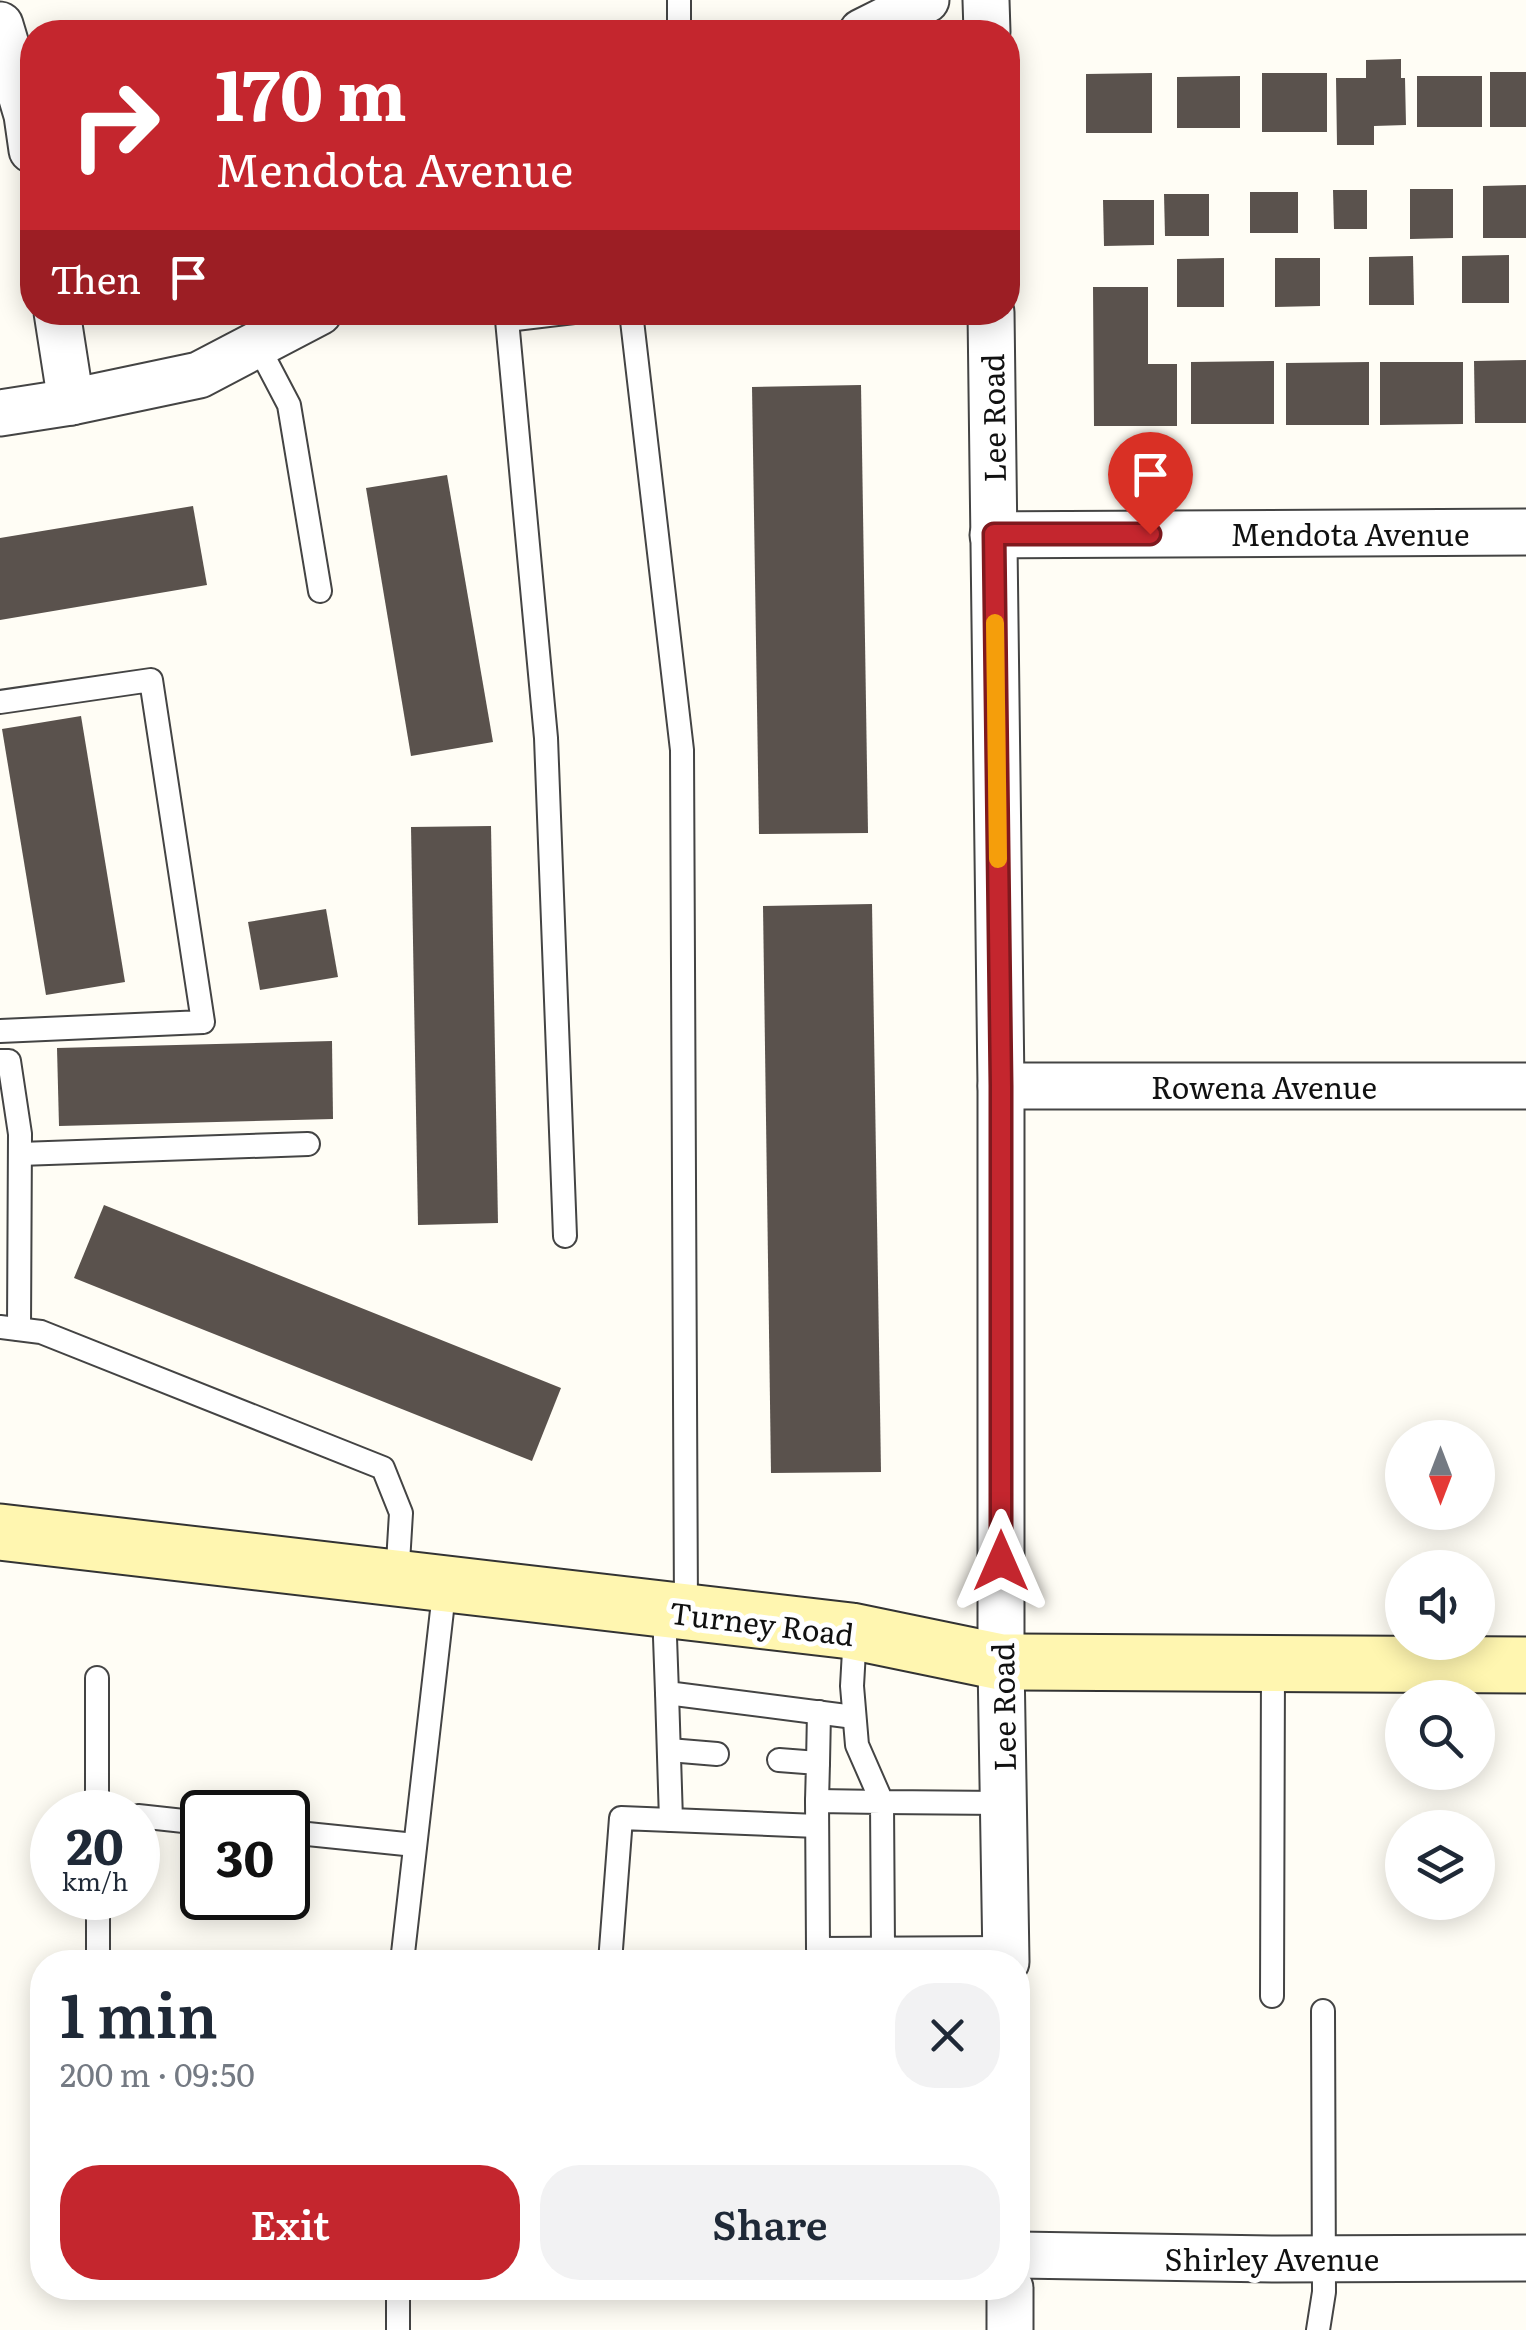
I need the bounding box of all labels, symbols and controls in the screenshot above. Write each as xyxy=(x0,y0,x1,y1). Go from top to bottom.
text: 170 m xyxy=(215,39,407,143)
icon: right xyxy=(50,60,180,190)
text: Mendota Avenue xyxy=(215,134,573,201)
text: Then xyxy=(50,249,141,306)
icon: arrive xyxy=(161,250,216,305)
street label: Lee Road xyxy=(969,353,1015,483)
pin xyxy=(1108,432,1193,535)
icon: arrive xyxy=(1123,447,1178,502)
street label: Mendota Avenue xyxy=(1231,511,1469,555)
street label: Rowena Avenue xyxy=(1151,1064,1377,1108)
north arrow xyxy=(1385,1420,1495,1530)
map controls xyxy=(1385,1420,1495,1920)
position arrow xyxy=(949,1509,1053,1613)
button: sound xyxy=(1385,1550,1495,1660)
street label: Turney Road xyxy=(667,1589,857,1655)
street label: Lee Road xyxy=(979,1642,1025,1772)
button: search xyxy=(1385,1680,1495,1790)
speed limit sign: 30 xyxy=(180,1790,310,1920)
text: 20 xyxy=(66,1806,124,1880)
button: layers xyxy=(1385,1810,1495,1920)
text: km/h xyxy=(62,1862,128,1899)
text: 1 min xyxy=(60,1967,218,2056)
button: close xyxy=(895,1983,1000,2088)
text: 200 m · 09:50 xyxy=(60,2049,255,2097)
button: Exit xyxy=(60,2165,520,2280)
button: Share xyxy=(540,2165,1000,2280)
street label: Shirley Avenue xyxy=(1165,2236,1379,2280)

